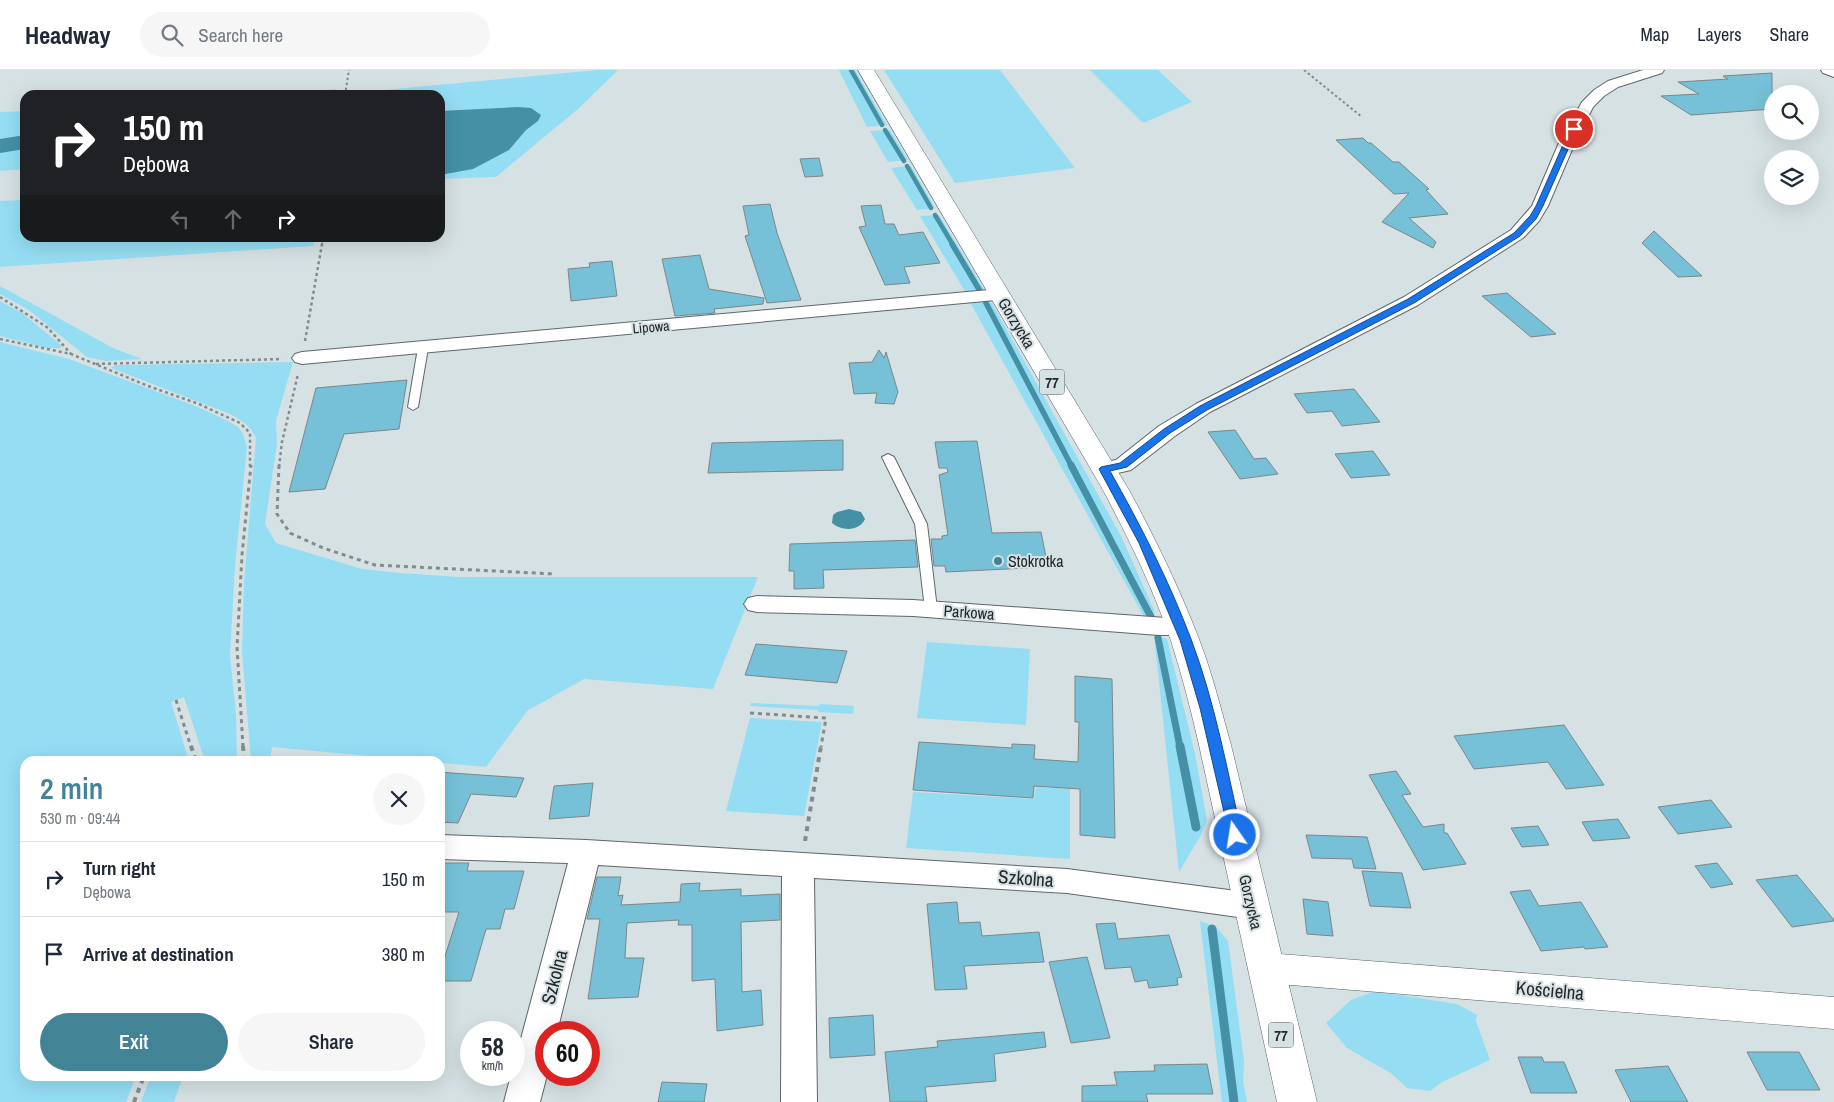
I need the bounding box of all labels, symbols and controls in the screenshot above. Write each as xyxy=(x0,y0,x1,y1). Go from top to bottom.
search box xyxy=(140,12,490,57)
text: Headway xyxy=(25,19,110,51)
icon: search xyxy=(158,21,186,49)
text: Search here xyxy=(198,22,283,48)
text: Map xyxy=(1641,22,1669,47)
text: Layers xyxy=(1697,22,1742,47)
text: Share xyxy=(1770,22,1809,47)
map controls xyxy=(1764,85,1819,205)
button: search xyxy=(1764,85,1819,140)
text: 150 m xyxy=(123,104,204,151)
pin xyxy=(1553,108,1595,150)
icon: right xyxy=(40,110,105,175)
icon: arrive xyxy=(1560,115,1588,143)
text: Dębowa xyxy=(123,149,189,179)
button: layers xyxy=(1764,150,1819,205)
icon: left xyxy=(166,205,194,233)
icon: ahead xyxy=(219,205,247,233)
icon: right xyxy=(272,205,300,233)
street label: Gorzycka xyxy=(993,294,1041,353)
street label: Lipowa xyxy=(632,316,671,338)
road number: 77 xyxy=(1040,370,1064,394)
place label: Stokrotka xyxy=(1008,550,1064,572)
marker: Stokrotka xyxy=(992,555,1004,567)
street label: Parkowa xyxy=(943,599,996,625)
text: 2 min xyxy=(40,768,103,808)
button: close xyxy=(373,773,425,825)
text: 530 m · 09:44 xyxy=(40,807,120,829)
position arrow xyxy=(1208,808,1260,860)
text: Turn right xyxy=(83,855,155,881)
street label: Szkolna xyxy=(997,863,1055,893)
icon: right xyxy=(40,865,68,893)
text: 150 m xyxy=(382,866,425,892)
street label: Gorzycka xyxy=(1234,873,1268,932)
text: Dębowa xyxy=(83,881,131,903)
icon: arrive xyxy=(40,940,68,968)
text: Arrive at destination xyxy=(83,941,234,967)
text: 380 m xyxy=(382,941,425,967)
street label: Szkolna xyxy=(535,947,573,1007)
street label: Kościelna xyxy=(1515,974,1586,1006)
button: Exit xyxy=(40,1013,228,1071)
button: Share xyxy=(238,1013,425,1071)
speed limit sign: 60 xyxy=(535,1021,600,1086)
road number: 77 xyxy=(1268,1022,1294,1048)
text: 58 xyxy=(481,1030,504,1064)
text: km/h xyxy=(482,1058,503,1074)

